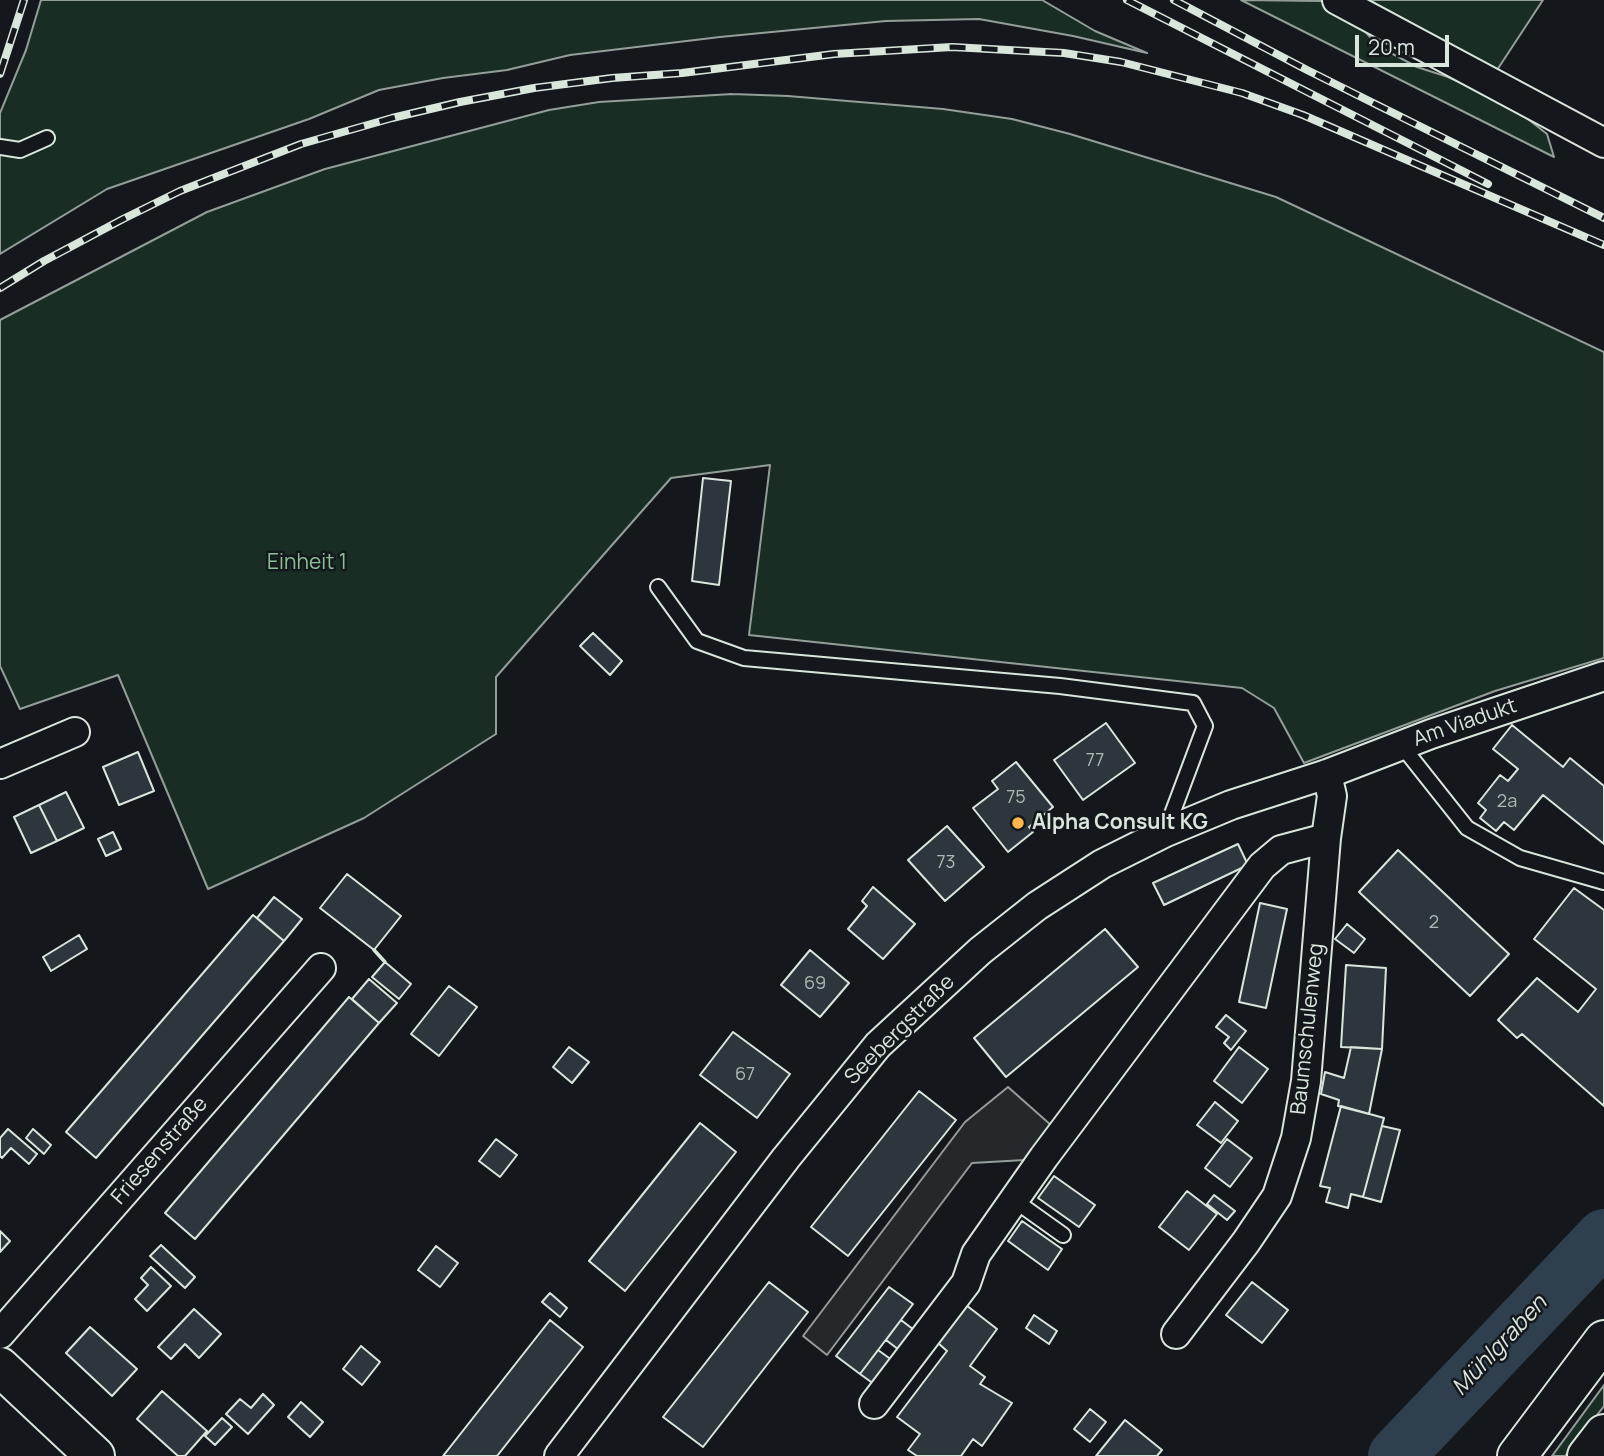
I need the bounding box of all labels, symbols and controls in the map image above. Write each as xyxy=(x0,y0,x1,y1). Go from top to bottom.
scale bar xyxy=(1359,21,1454,65)
text: 20 m xyxy=(1368,33,1415,61)
park label: Einheit 1 xyxy=(267,550,347,576)
street label: Am Viadukt xyxy=(1410,694,1520,752)
house number: 77 xyxy=(1086,750,1104,772)
house number: 75 xyxy=(1006,787,1026,809)
house number: 2a xyxy=(1497,791,1517,813)
place label: Alpha Consult KG xyxy=(1032,810,1208,836)
marker: Alpha Consult KG xyxy=(1010,815,1026,831)
house number: 73 xyxy=(937,852,955,874)
house number: 2 xyxy=(1429,912,1439,934)
street label: Baumschulenweg xyxy=(1286,942,1330,1116)
street label: Seebergstraße xyxy=(840,970,960,1090)
house number: 69 xyxy=(804,973,826,995)
house number: 67 xyxy=(735,1064,755,1086)
street label: Friesenstraße xyxy=(107,1092,213,1210)
water label: Mühlgraben xyxy=(1447,1290,1553,1402)

